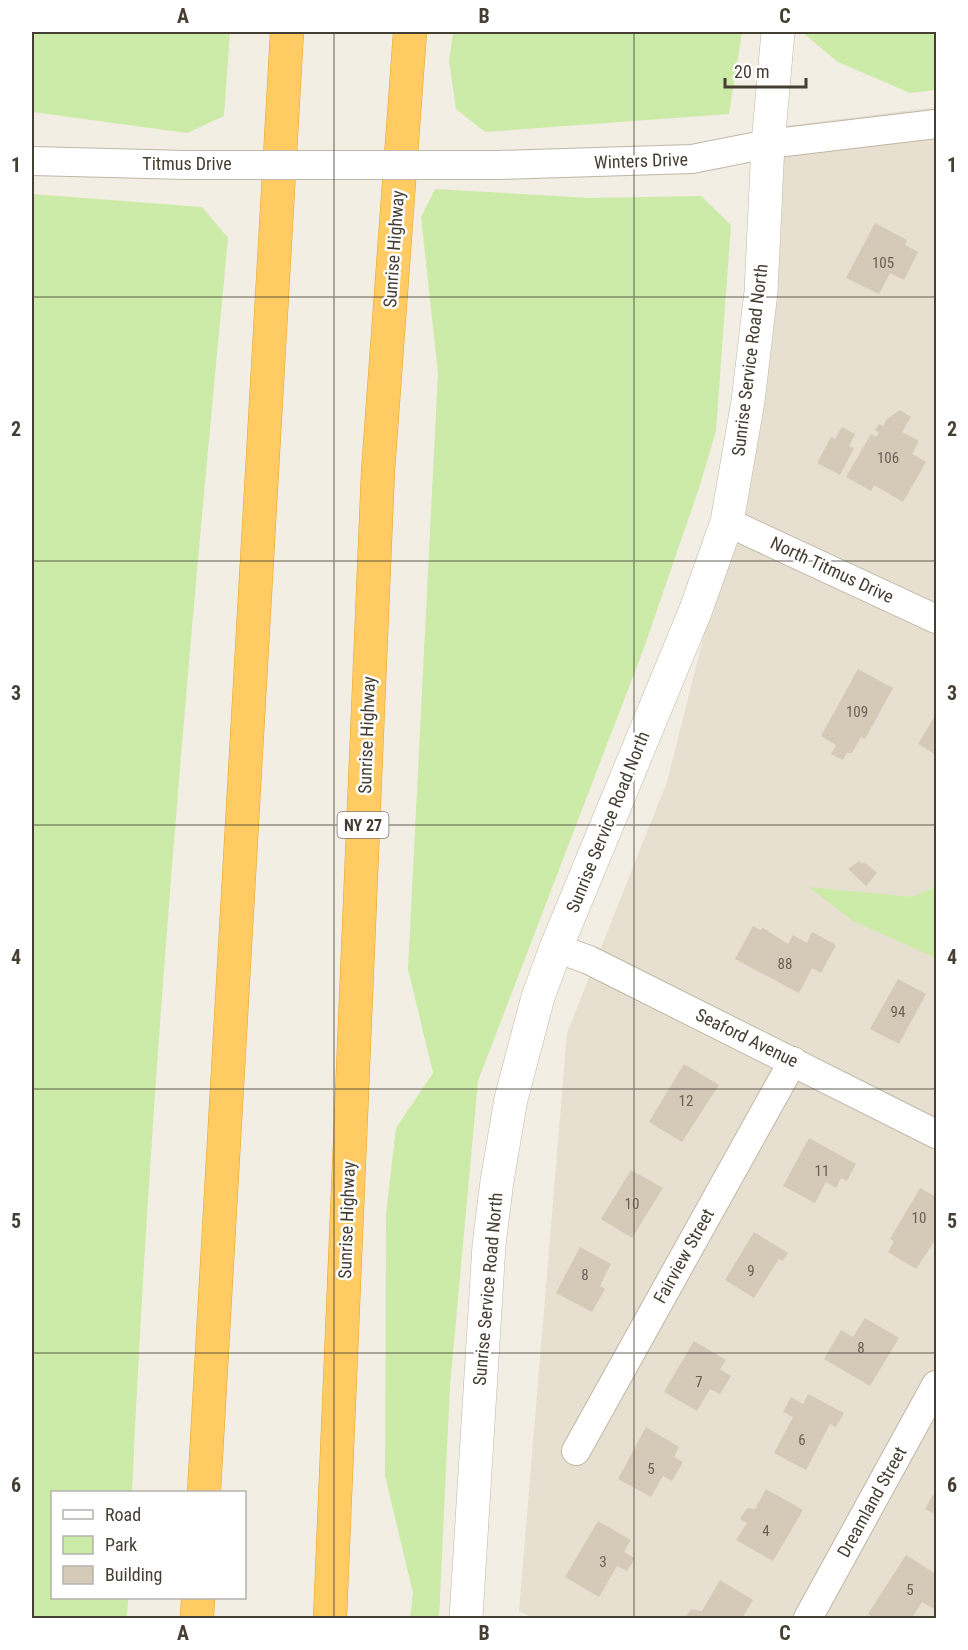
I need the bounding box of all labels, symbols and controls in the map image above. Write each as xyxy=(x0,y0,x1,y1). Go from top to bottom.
text: A xyxy=(177,4,189,28)
text: B xyxy=(478,4,490,28)
text: C xyxy=(779,4,791,28)
scale bar xyxy=(725,51,806,89)
text: 20 m xyxy=(734,61,769,82)
street label: Winters Drive xyxy=(594,148,688,173)
text: 1 xyxy=(11,153,21,177)
street label: Titmus Drive xyxy=(142,153,232,174)
text: 1 xyxy=(947,153,957,177)
street label: Sunrise Highway xyxy=(379,189,408,308)
house number: 105 xyxy=(872,254,894,272)
street label: Sunrise Service Road North xyxy=(727,263,772,457)
text: 2 xyxy=(11,417,21,441)
text: 2 xyxy=(947,417,957,441)
house number: 106 xyxy=(877,449,899,467)
street label: North Titmus Drive xyxy=(767,532,897,607)
street label: Sunrise Highway xyxy=(354,675,379,794)
text: 3 xyxy=(11,681,21,705)
text: 3 xyxy=(947,681,957,705)
house number: 109 xyxy=(846,703,868,721)
street label: Sunrise Service Road North xyxy=(562,728,654,916)
road number: NY 27 xyxy=(338,812,388,838)
text: 4 xyxy=(11,945,21,969)
text: 4 xyxy=(947,945,957,969)
house number: 88 xyxy=(778,955,792,973)
house number: 94 xyxy=(891,1003,905,1021)
street label: Seaford Avenue xyxy=(693,1004,802,1071)
house number: 12 xyxy=(679,1092,693,1110)
street label: Sunrise Highway xyxy=(334,1160,359,1279)
house number: 11 xyxy=(815,1162,829,1180)
street label: Sunrise Service Road North xyxy=(469,1192,506,1386)
house number: 10 xyxy=(625,1195,639,1213)
street label: Fairview Street xyxy=(649,1205,718,1307)
text: 5 xyxy=(11,1209,21,1233)
house number: 10 xyxy=(912,1209,926,1227)
text: 5 xyxy=(947,1209,957,1233)
house number: 9 xyxy=(747,1262,755,1280)
house number: 8 xyxy=(581,1266,589,1284)
house number: 8 xyxy=(857,1339,865,1357)
house number: 7 xyxy=(695,1373,703,1391)
house number: 6 xyxy=(798,1431,806,1449)
street label: Dreamland Street xyxy=(833,1443,911,1561)
house number: 5 xyxy=(647,1460,655,1478)
text: 6 xyxy=(11,1473,21,1497)
text: 6 xyxy=(947,1473,957,1497)
legend xyxy=(51,1491,246,1599)
text: Road xyxy=(105,1504,141,1525)
house number: 4 xyxy=(762,1522,770,1540)
text: Park xyxy=(105,1534,137,1555)
house number: 3 xyxy=(599,1553,607,1571)
text: Building xyxy=(105,1564,162,1585)
house number: 5 xyxy=(906,1581,914,1599)
text: A xyxy=(177,1621,189,1645)
text: B xyxy=(478,1621,490,1645)
text: C xyxy=(779,1621,791,1645)

